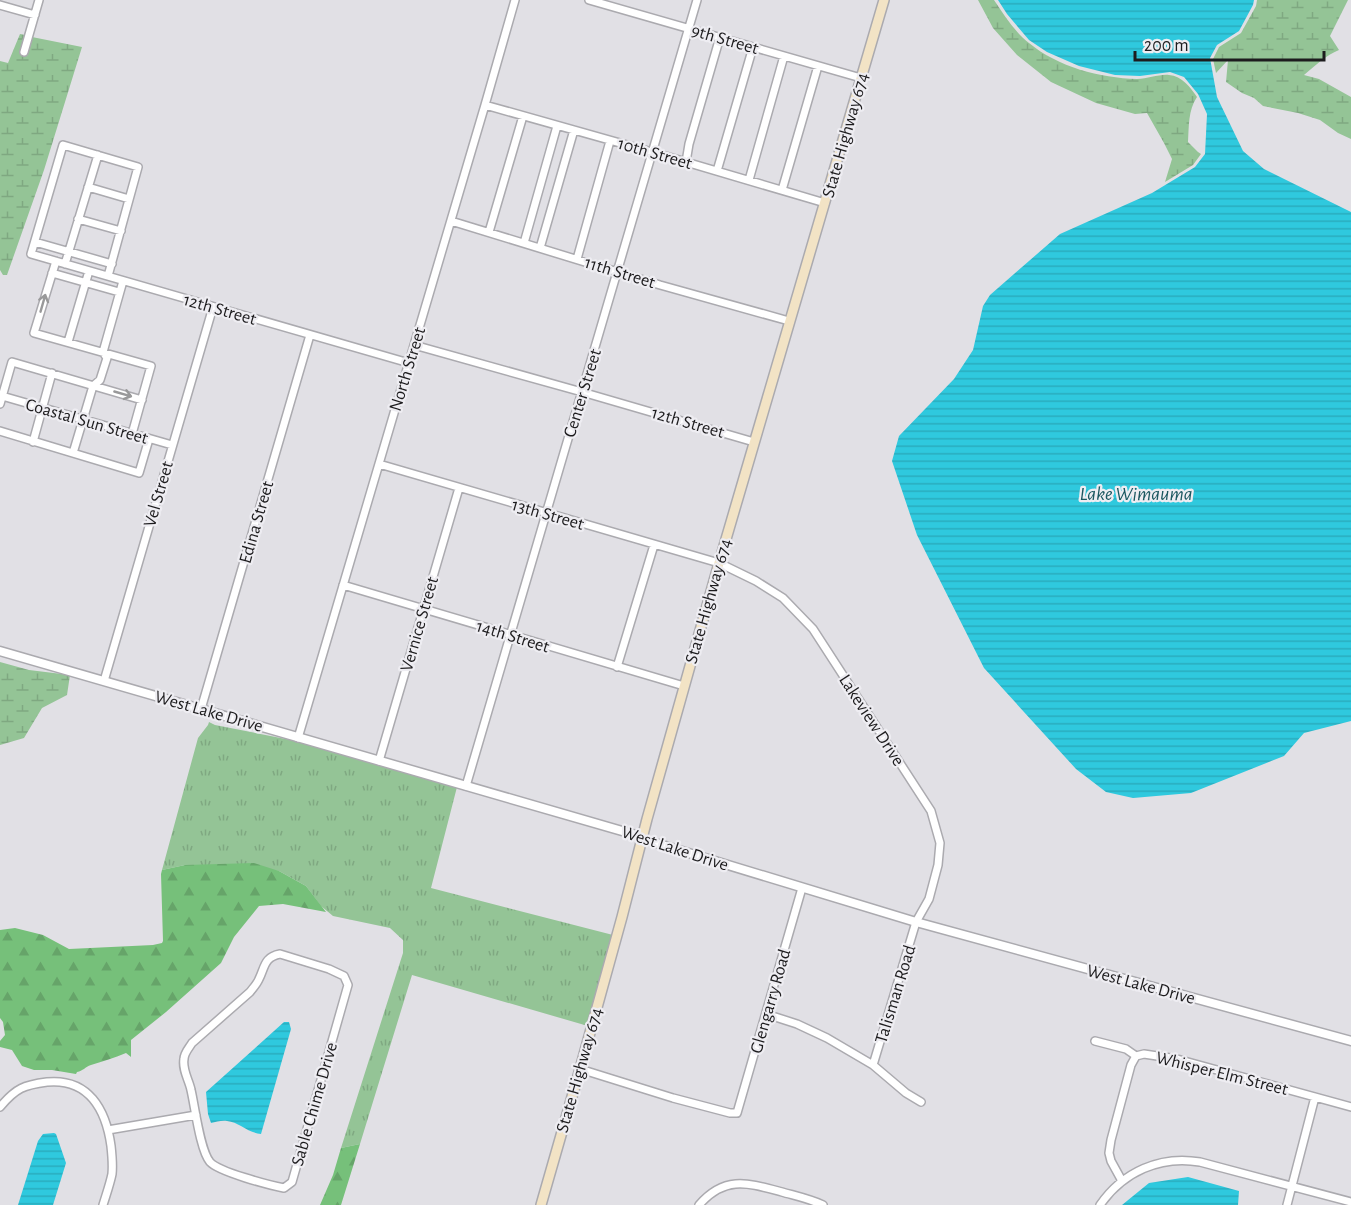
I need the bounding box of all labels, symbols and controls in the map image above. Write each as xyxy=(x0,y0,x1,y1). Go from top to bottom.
street label: 9th Street xyxy=(689,22,761,58)
scale bar xyxy=(1135,24,1324,62)
text: 200 m xyxy=(1144,37,1189,55)
street label: State Highway 674 xyxy=(820,70,872,200)
street label: 10th Street xyxy=(616,135,694,173)
street label: 11th Street xyxy=(582,254,657,292)
street label: 12th Street xyxy=(181,291,258,329)
one-way arrow xyxy=(38,294,49,313)
street label: North Street xyxy=(387,325,429,413)
street label: Center Street xyxy=(561,347,605,440)
one-way arrow xyxy=(113,389,132,400)
street label: Coastal Sun Street xyxy=(23,396,150,448)
street label: 12th Street xyxy=(649,404,726,442)
street label: Vel Street xyxy=(141,459,177,529)
street label: Edina Street xyxy=(237,479,277,566)
water label: Lake Wimauma xyxy=(1079,484,1193,504)
street label: 13th Street xyxy=(510,496,586,534)
street label: State Highway 674 xyxy=(683,536,735,666)
street label: Vernice Street xyxy=(398,575,442,674)
street label: 14th Street xyxy=(474,617,552,657)
street label: Lakeview Drive xyxy=(835,672,907,769)
street label: West Lake Drive xyxy=(153,688,265,736)
street label: West Lake Drive xyxy=(619,823,730,875)
street label: Talisman Road xyxy=(872,943,919,1046)
street label: Glengarry Road xyxy=(747,947,794,1055)
street label: West Lake Drive xyxy=(1085,962,1197,1008)
street label: State Highway 674 xyxy=(554,1005,606,1135)
street label: Sable Chime Drive xyxy=(289,1040,341,1168)
street label: Whisper Elm Street xyxy=(1154,1049,1290,1099)

